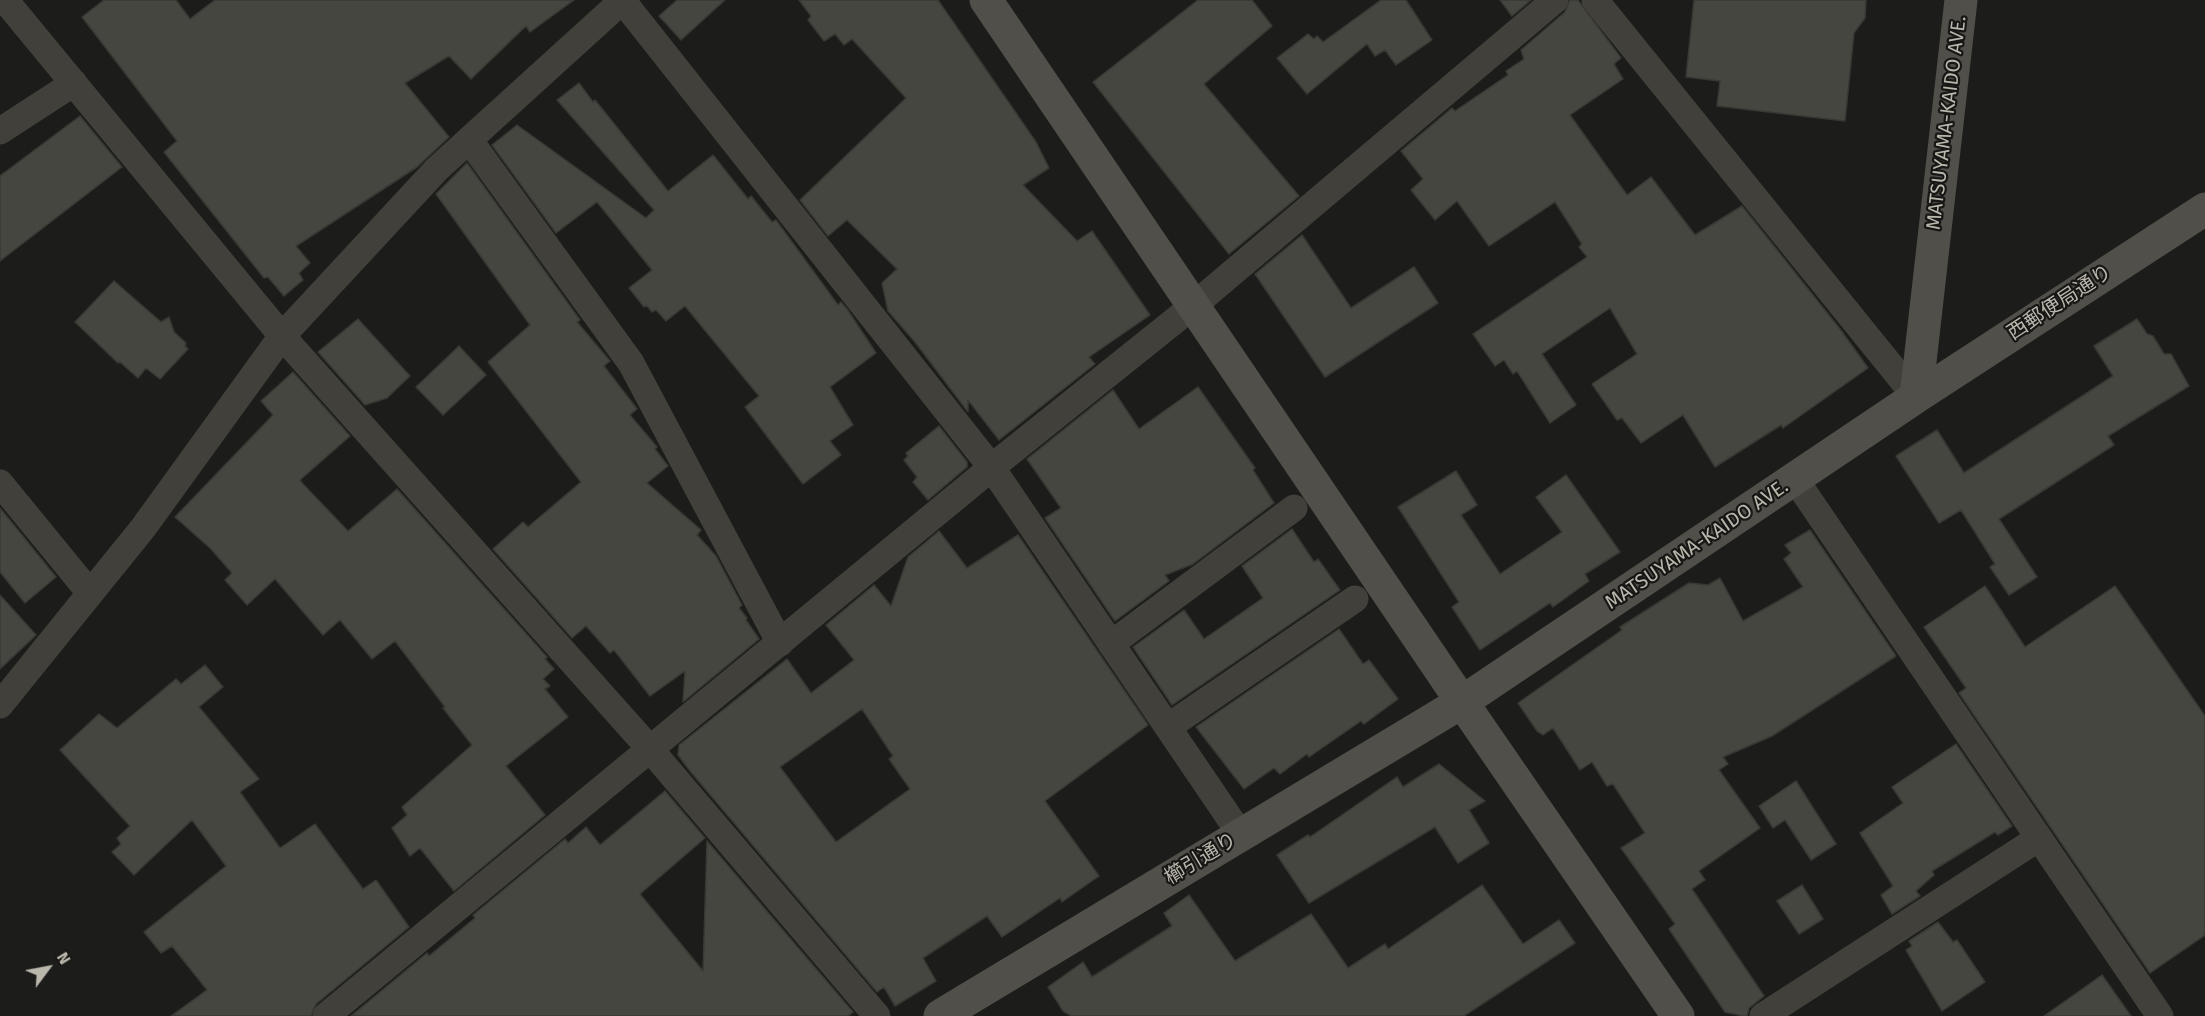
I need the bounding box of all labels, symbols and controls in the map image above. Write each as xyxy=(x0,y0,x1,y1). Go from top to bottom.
street label: MATSUYAMA-KAIDO AVE. xyxy=(1922,15,1972,231)
street label: 西郵便局通り xyxy=(2003,260,2117,346)
street label: MATSUYAMA-KAIDO AVE. xyxy=(1601,475,1793,615)
street label: 櫛引通り xyxy=(1161,828,1241,890)
north arrow xyxy=(18,938,78,998)
text: N xyxy=(53,949,75,968)

